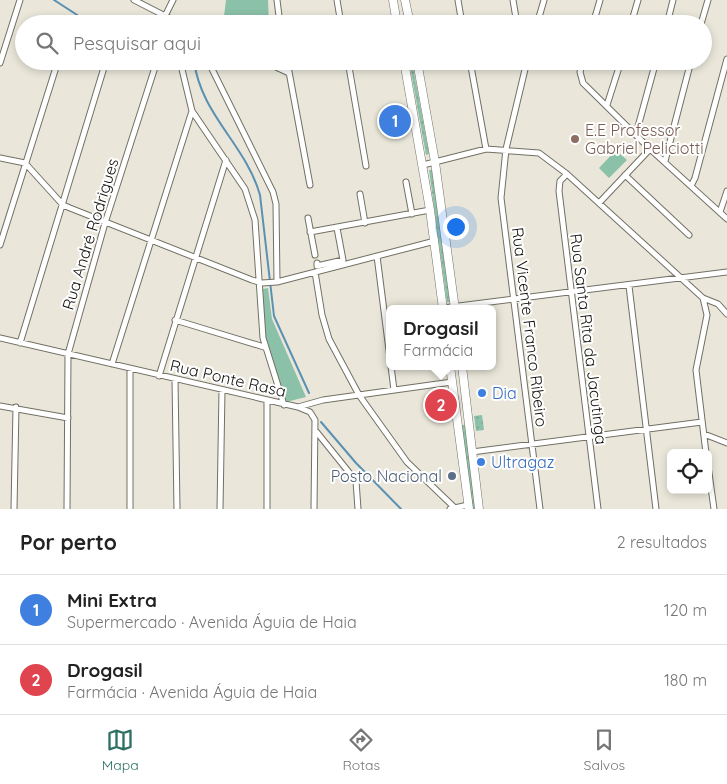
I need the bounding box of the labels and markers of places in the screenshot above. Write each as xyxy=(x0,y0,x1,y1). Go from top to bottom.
pin: 1 xyxy=(379,102,411,140)
place label: E.E Professor Gabriel Peliciotti xyxy=(585,120,704,158)
marker: E.E Professor Gabriel Peliciotti xyxy=(569,133,581,145)
place label: Dia xyxy=(492,383,517,403)
pin: 2 xyxy=(425,386,457,424)
marker: Dia xyxy=(476,387,488,399)
place label: Ultragaz xyxy=(491,452,554,472)
marker: Ultragaz xyxy=(475,456,487,468)
place label: Posto Nacional xyxy=(331,466,442,486)
marker: Posto Nacional xyxy=(446,470,458,482)

